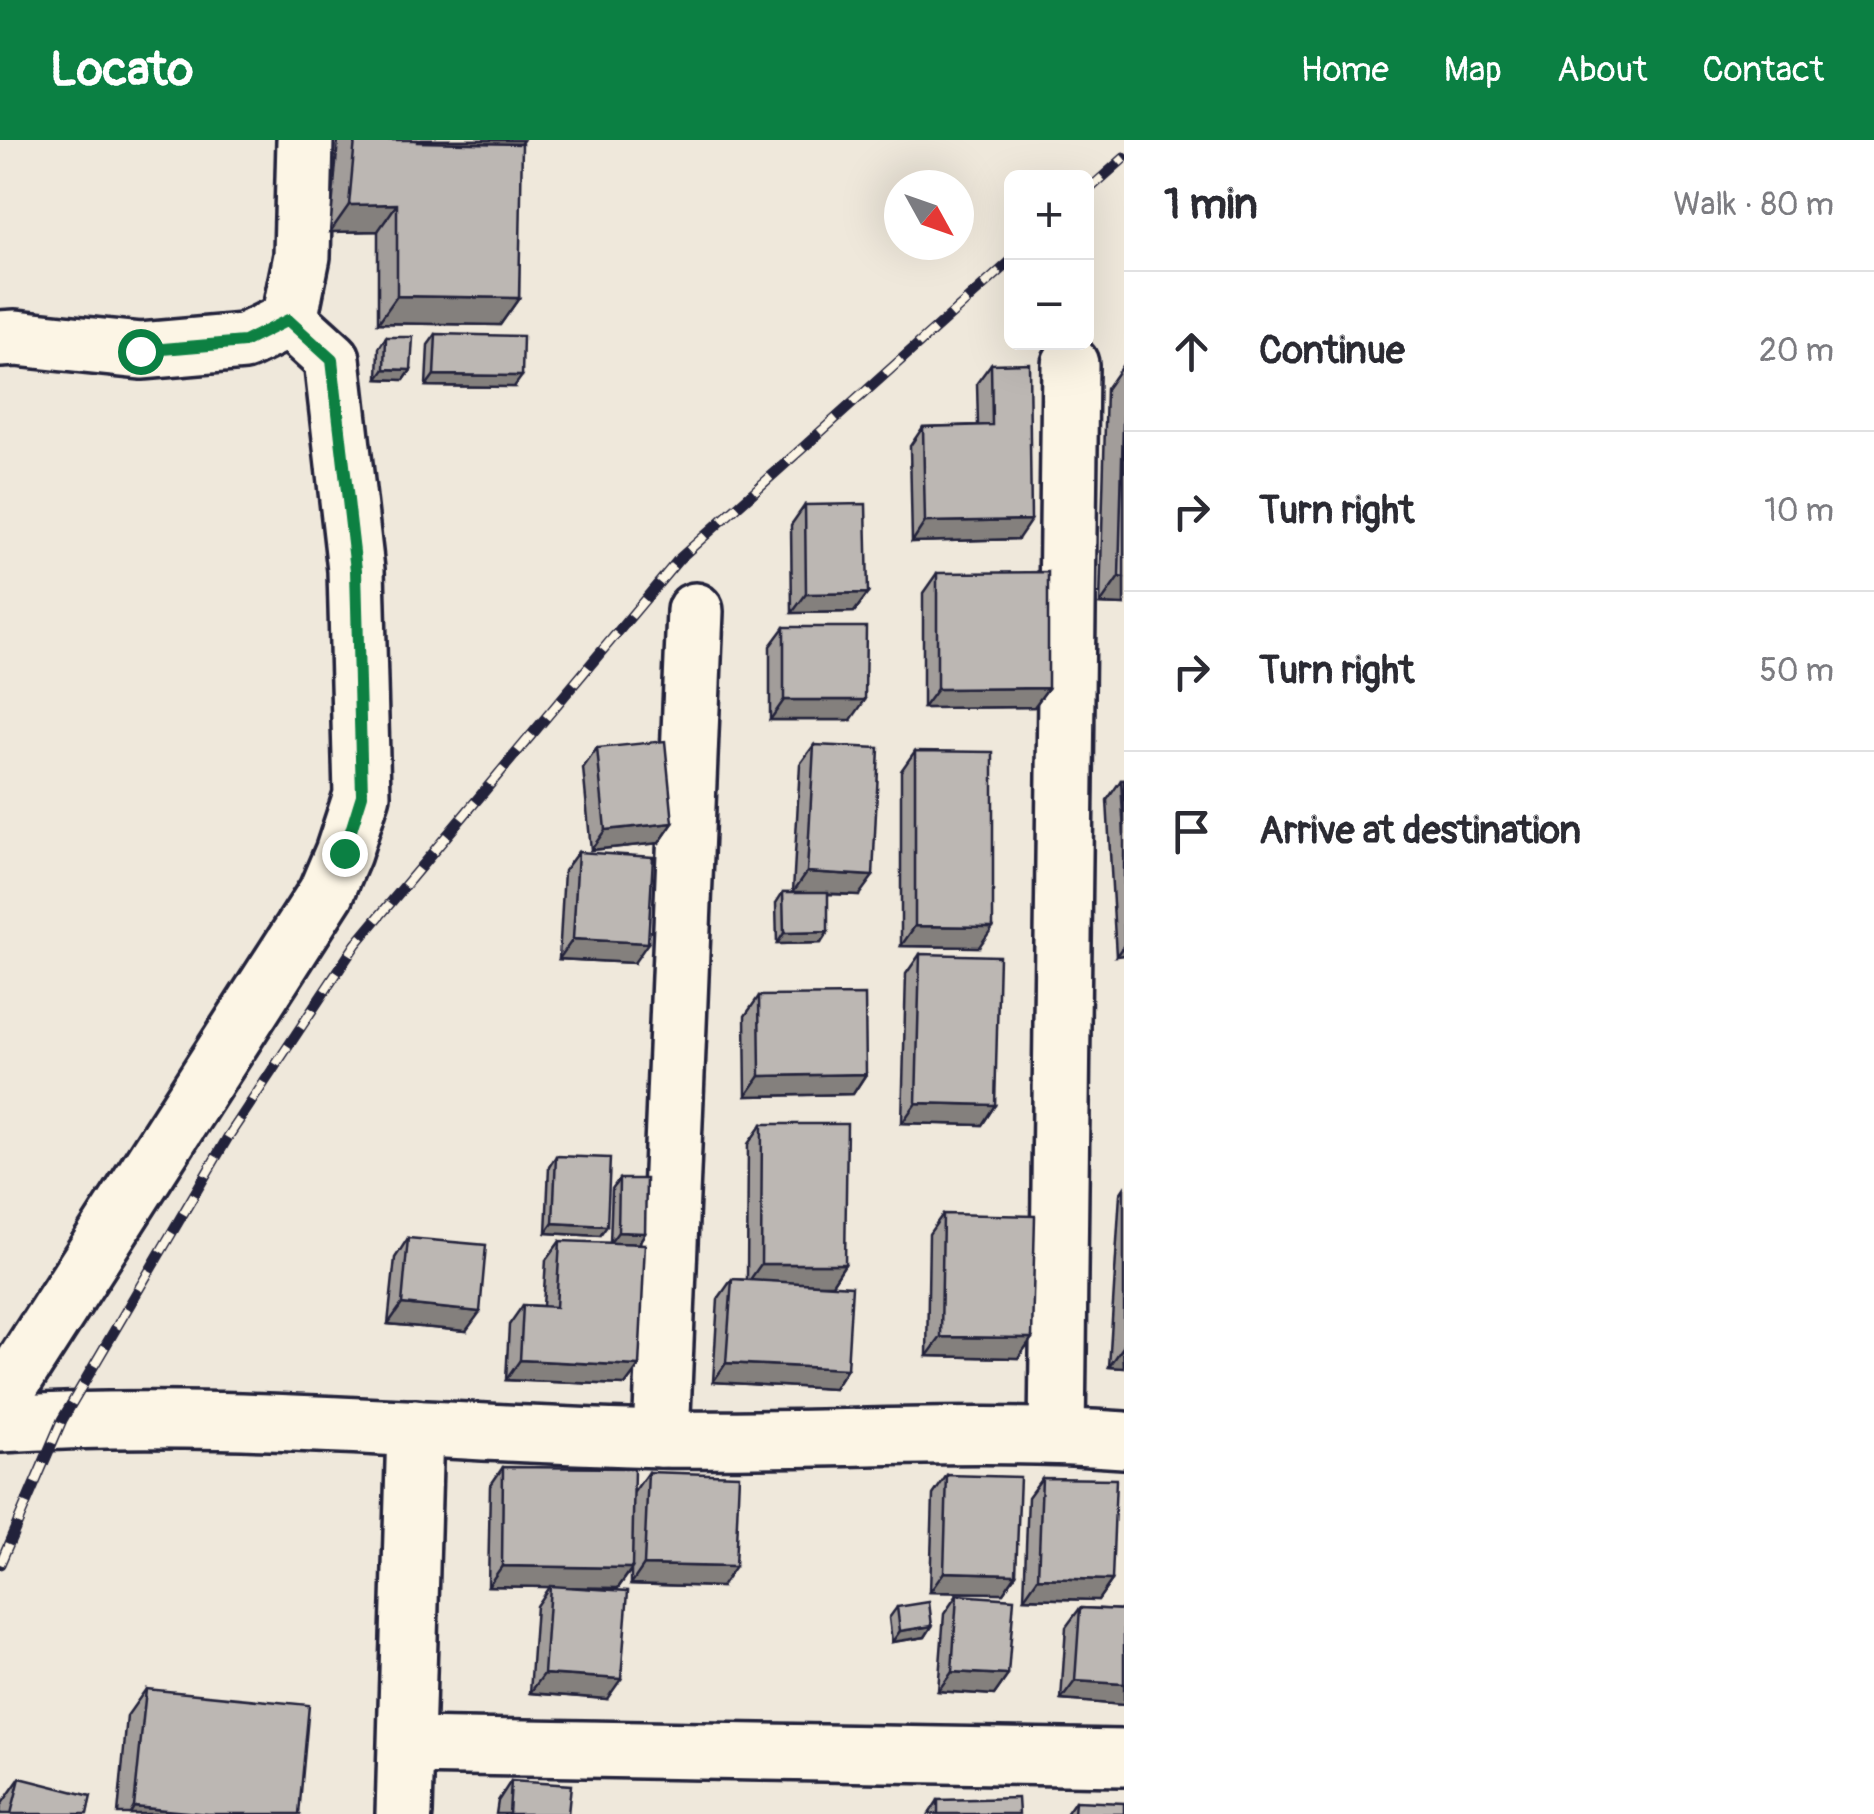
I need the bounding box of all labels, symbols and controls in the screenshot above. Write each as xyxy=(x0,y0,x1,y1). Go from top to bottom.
text: Locato xyxy=(50,40,193,100)
text: Home xyxy=(1301,48,1389,92)
text: Map xyxy=(1444,48,1502,92)
text: About xyxy=(1557,48,1647,92)
text: Contact xyxy=(1702,48,1824,92)
north arrow xyxy=(884,170,974,260)
map controls xyxy=(1004,170,1094,350)
button: + xyxy=(1004,170,1094,260)
text: 1 min xyxy=(1164,179,1258,231)
text: Walk · 80 m xyxy=(1673,185,1834,225)
button: − xyxy=(1004,260,1094,350)
icon: ahead xyxy=(1164,324,1219,379)
text: Continue xyxy=(1259,327,1405,375)
route start xyxy=(118,329,164,375)
text: 20 m xyxy=(1759,331,1834,371)
icon: right xyxy=(1164,484,1219,539)
text: Turn right xyxy=(1259,487,1414,535)
text: 10 m xyxy=(1764,491,1834,531)
icon: right xyxy=(1164,644,1219,699)
text: Turn right xyxy=(1259,647,1414,695)
text: 50 m xyxy=(1759,651,1834,691)
icon: arrive xyxy=(1164,804,1219,859)
text: Arrive at destination xyxy=(1259,807,1581,855)
route end xyxy=(322,831,368,877)

